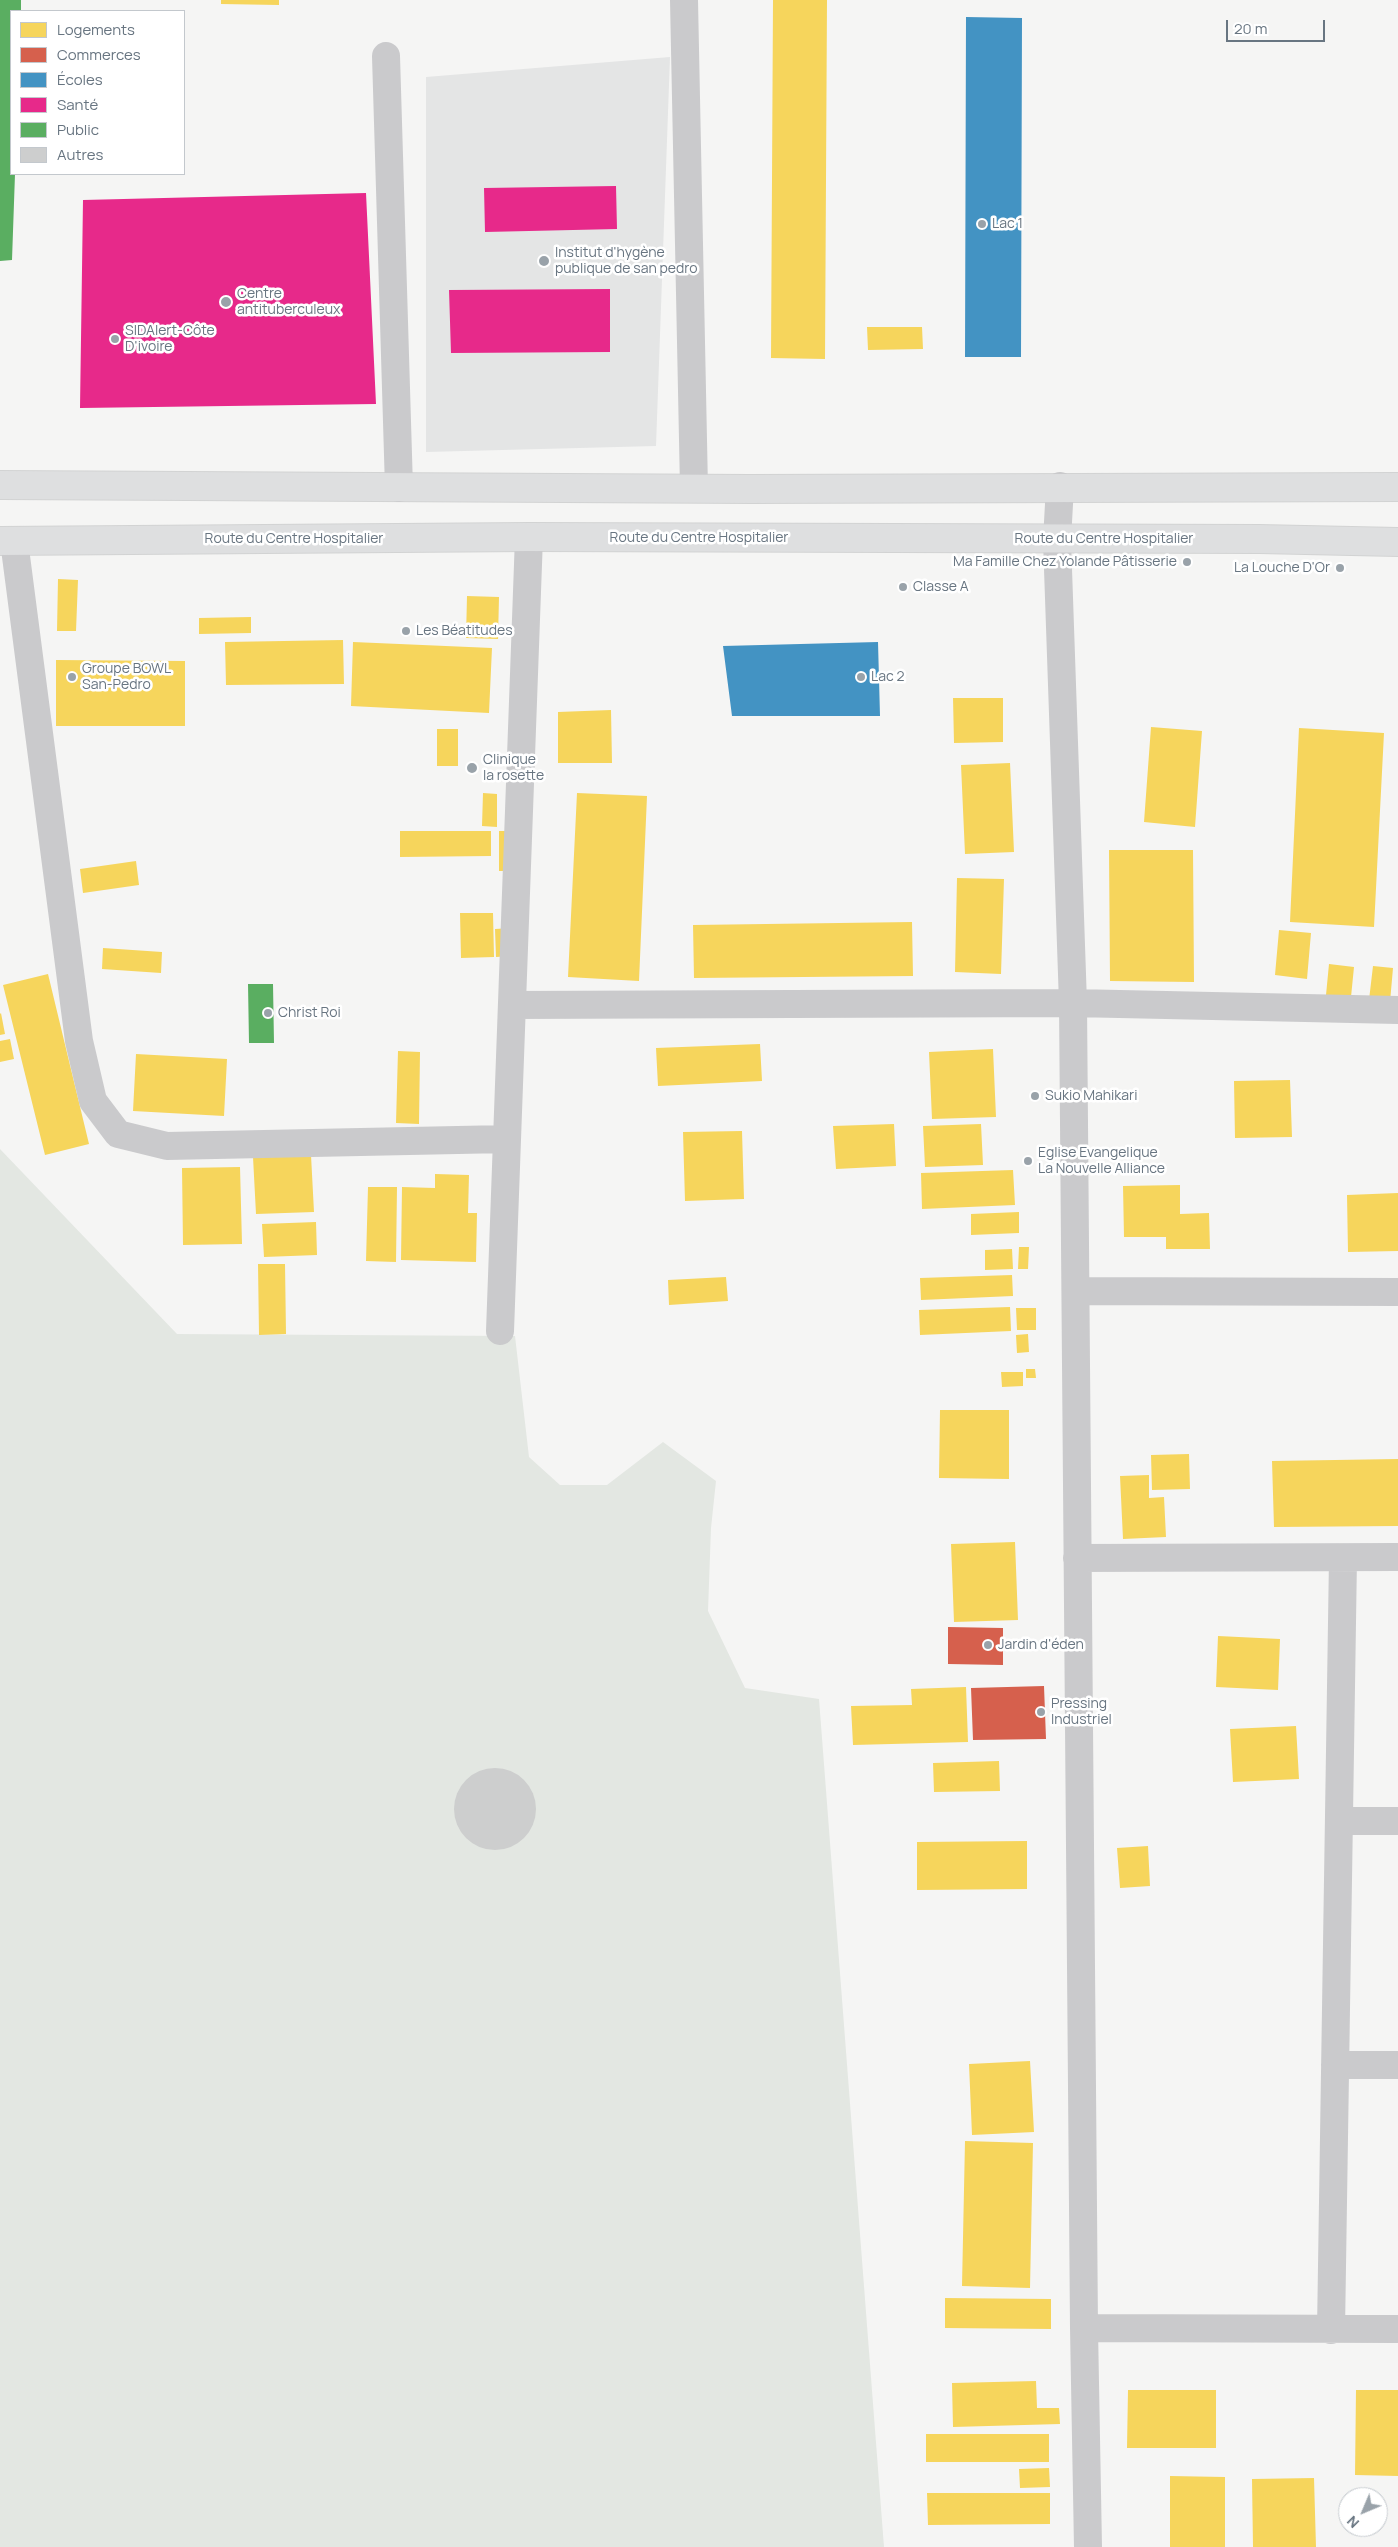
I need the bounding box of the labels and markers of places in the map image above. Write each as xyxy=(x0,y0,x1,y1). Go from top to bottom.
place label: Lac 1 xyxy=(992,216,1023,232)
marker: Lac 1 xyxy=(976,218,988,230)
place label: Institut d'hygène publique de san pedro xyxy=(555,245,697,278)
marker: Institut d'hygène publique de san pedro xyxy=(537,254,551,268)
place label: Centre antituberculeux xyxy=(237,286,340,318)
marker: Centre antituberculeux xyxy=(219,295,233,309)
place label: SIDAlert-Côte D'ivoire xyxy=(125,323,215,356)
marker: SIDAlert-Côte D'ivoire xyxy=(109,333,121,345)
place label: Ma Famille Chez Yolande Pâtisserie xyxy=(953,554,1177,570)
marker: Ma Famille Chez Yolande Pâtisserie xyxy=(1181,556,1193,568)
place label: La Louche D'Or xyxy=(1234,560,1330,576)
marker: La Louche D'Or xyxy=(1334,562,1346,574)
place label: Classe A xyxy=(913,579,969,595)
marker: Classe A xyxy=(897,581,909,593)
place label: Les Béatitudes xyxy=(416,623,513,639)
marker: Les Béatitudes xyxy=(400,625,412,637)
place label: Groupe BOWL San-Pedro xyxy=(82,661,171,694)
place label: Lac 2 xyxy=(871,669,904,685)
marker: Groupe BOWL San-Pedro xyxy=(66,671,78,683)
marker: Lac 2 xyxy=(855,671,867,683)
place label: Clinique la rosette xyxy=(483,752,544,784)
marker: Clinique la rosette xyxy=(465,761,479,775)
place label: Christ Roi xyxy=(278,1005,341,1021)
marker: Christ Roi xyxy=(262,1007,274,1019)
place label: Sukio Mahikari xyxy=(1045,1088,1137,1104)
marker: Sukio Mahikari xyxy=(1029,1090,1041,1102)
place label: Eglise Evangelique La Nouvelle Alliance xyxy=(1038,1145,1165,1178)
marker: Eglise Evangelique La Nouvelle Alliance xyxy=(1022,1155,1034,1167)
place label: Jardin d'éden xyxy=(998,1637,1084,1653)
marker: Jardin d'éden xyxy=(982,1639,994,1651)
place label: Pressing Industriel xyxy=(1051,1696,1112,1728)
marker: Pressing Industriel xyxy=(1035,1706,1047,1718)

